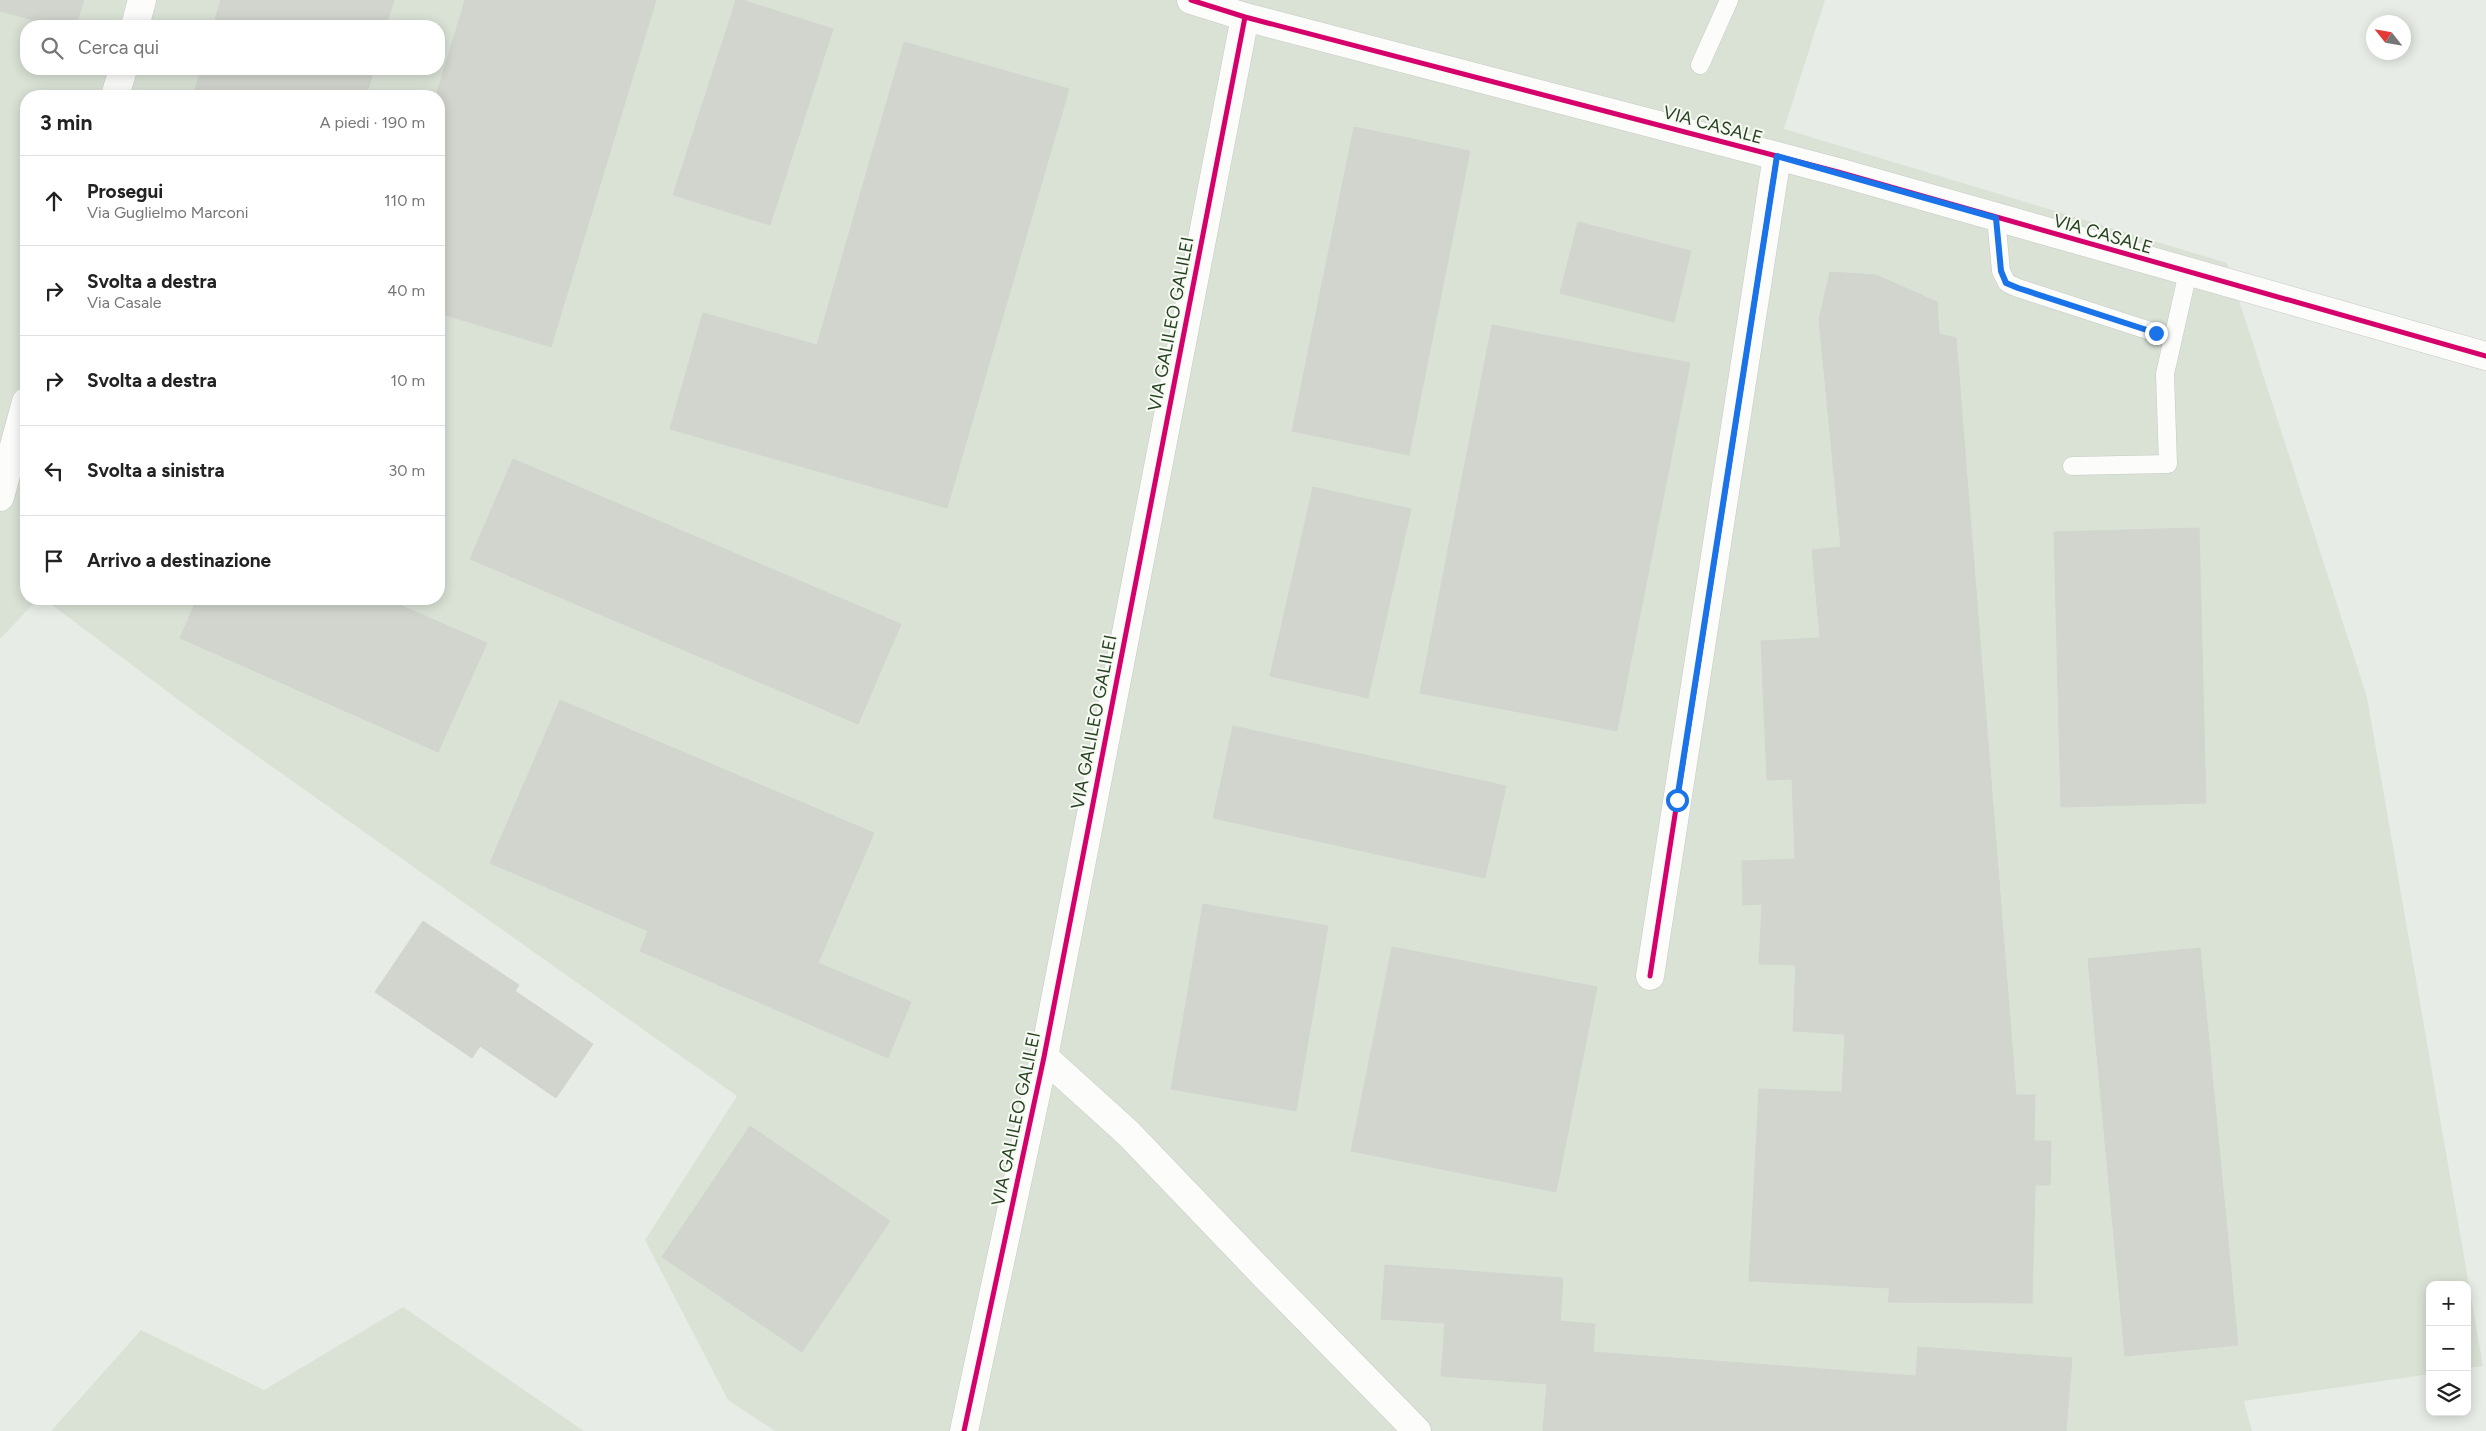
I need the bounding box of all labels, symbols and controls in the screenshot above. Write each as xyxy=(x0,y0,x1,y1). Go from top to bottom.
north arrow xyxy=(2366,15,2411,60)
search box xyxy=(20,20,445,75)
icon: search xyxy=(38,34,66,62)
text: Cerca qui xyxy=(78,36,159,59)
street label: VIA CASALE xyxy=(1661,101,1765,149)
text: 3 min xyxy=(40,110,92,135)
text: A piedi · 190 m xyxy=(320,113,425,132)
text: Prosegui xyxy=(87,180,163,203)
icon: ahead xyxy=(40,187,68,215)
text: 110 m xyxy=(384,191,425,210)
text: Via Guglielmo Marconi xyxy=(87,203,248,222)
street label: VIA CASALE xyxy=(2051,209,2155,259)
street label: VIA GALILEO GALILEI xyxy=(1143,235,1199,413)
text: Svolta a destra xyxy=(87,270,217,293)
icon: right xyxy=(40,277,68,305)
text: 40 m xyxy=(387,281,425,300)
text: Via Casale xyxy=(87,293,161,312)
route end xyxy=(2145,322,2168,345)
icon: right xyxy=(40,367,68,395)
text: Svolta a destra xyxy=(87,369,217,392)
text: 10 m xyxy=(391,371,425,390)
icon: left xyxy=(40,457,68,485)
text: Svolta a sinistra xyxy=(87,459,225,482)
text: 30 m xyxy=(388,461,425,480)
icon: arrive xyxy=(40,547,68,575)
text: Arrivo a destinazione xyxy=(87,549,271,572)
street label: VIA GALILEO GALILEI xyxy=(1066,633,1122,811)
route start xyxy=(1666,789,1689,812)
street label: VIA GALILEO GALILEI xyxy=(987,1030,1045,1208)
map controls xyxy=(2426,1281,2471,1416)
button: + xyxy=(2426,1281,2471,1326)
button: − xyxy=(2426,1326,2471,1371)
button: layers xyxy=(2426,1371,2471,1416)

